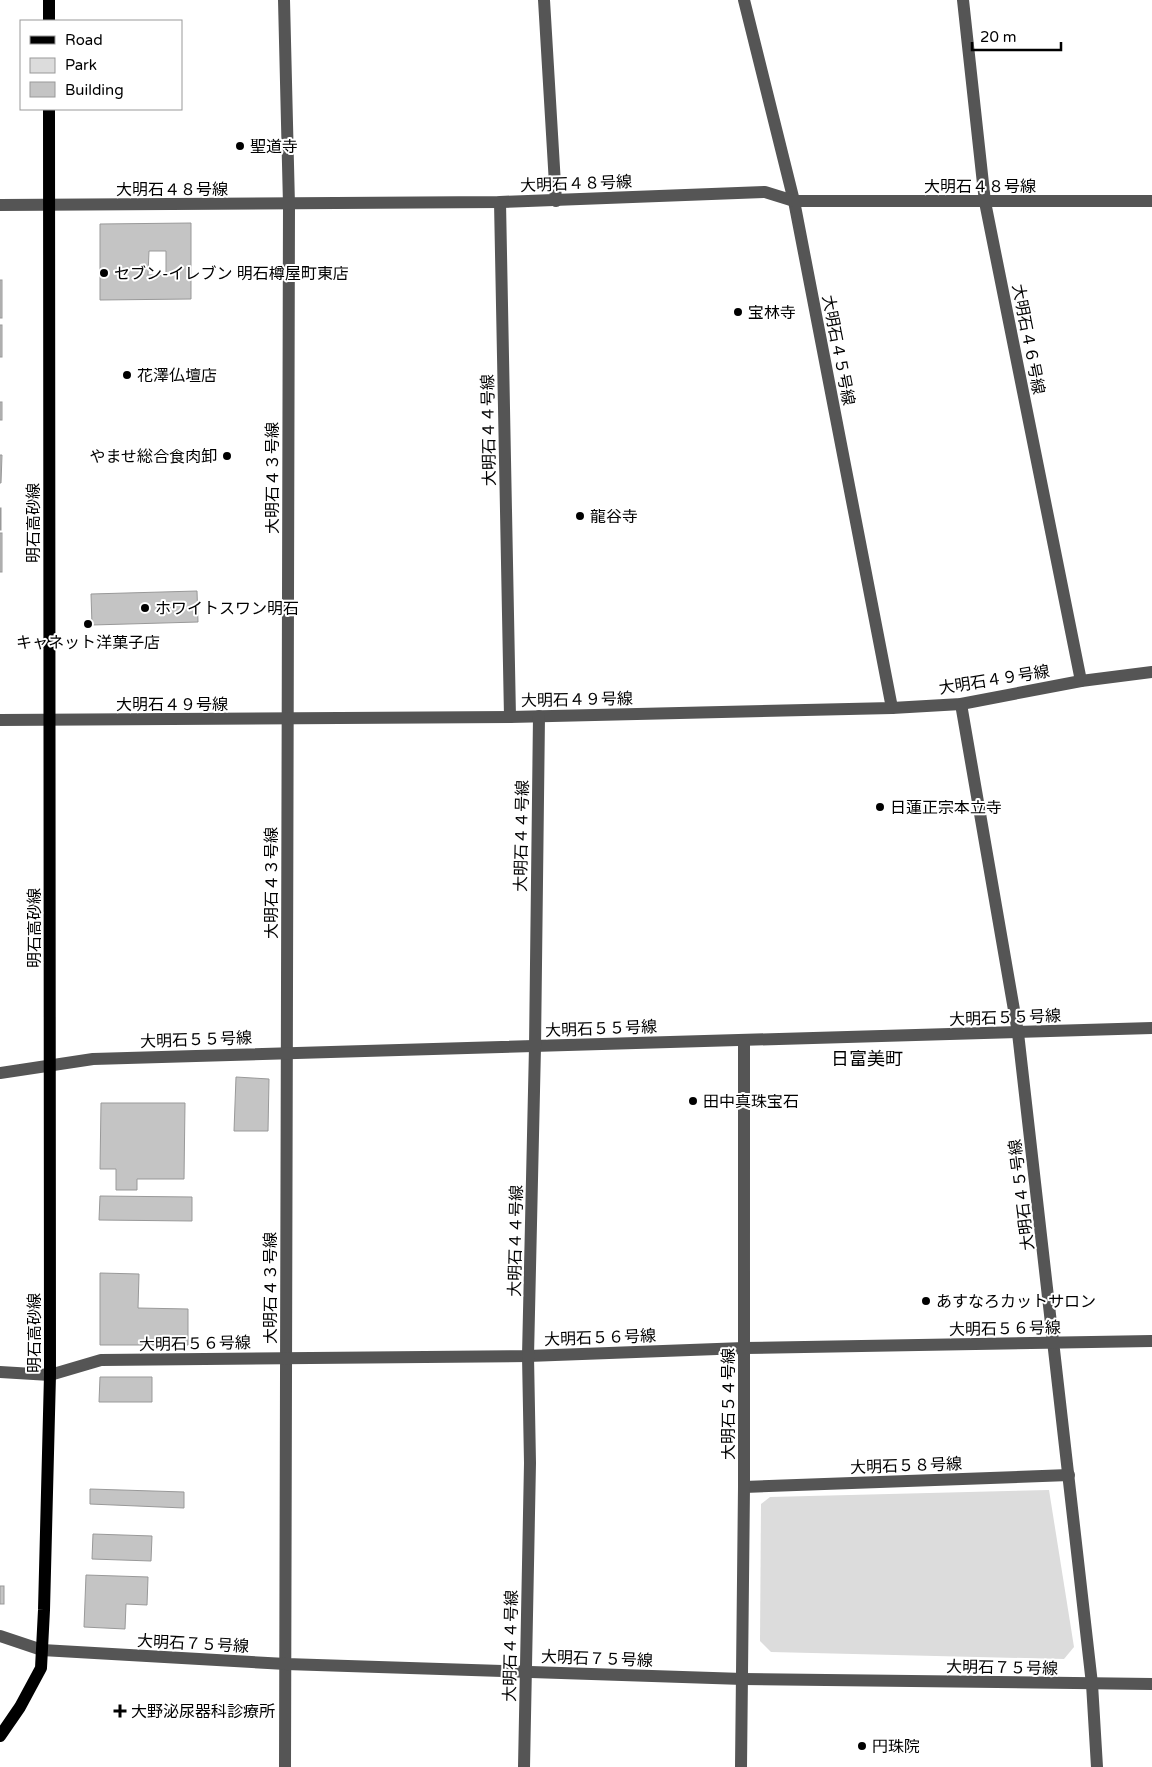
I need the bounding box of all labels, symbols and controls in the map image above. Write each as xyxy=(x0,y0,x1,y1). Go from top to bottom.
legend xyxy=(20,20,182,110)
scale bar xyxy=(972,20,1061,52)
text: 20 m xyxy=(980,28,1017,46)
text: Road xyxy=(65,31,103,49)
text: Park xyxy=(65,56,97,74)
text: Building xyxy=(65,81,124,99)
place label: 聖道寺 xyxy=(250,137,298,157)
marker: 聖道寺 xyxy=(234,140,246,152)
street label: 大明石４８号線 xyxy=(520,172,632,196)
street label: 大明石４８号線 xyxy=(924,177,1036,197)
street label: 大明石４８号線 xyxy=(116,180,228,200)
place label: セブン-イレブン 明石樽屋町東店 xyxy=(114,264,349,284)
marker: セブン-イレブン 明石樽屋町東店 xyxy=(98,267,110,279)
street label: 大明石４６号線 xyxy=(1008,282,1049,396)
street label: 大明石４５号線 xyxy=(818,293,859,407)
place label: 宝林寺 xyxy=(748,303,796,323)
marker: 宝林寺 xyxy=(732,306,744,318)
place label: 花澤仏壇店 xyxy=(137,366,217,386)
marker: 花澤仏壇店 xyxy=(121,369,133,381)
street label: 大明石４４号線 xyxy=(478,374,500,486)
street label: 大明石４３号線 xyxy=(263,422,283,534)
place label: やませ総合食肉卸 xyxy=(89,447,217,467)
marker: やませ総合食肉卸 xyxy=(221,450,233,462)
street label: 明石高砂線 xyxy=(24,483,44,563)
place label: 龍谷寺 xyxy=(590,507,638,527)
marker: 龍谷寺 xyxy=(574,510,586,522)
place label: ホワイトスワン明石 xyxy=(155,599,299,619)
marker: ホワイトスワン明石 xyxy=(139,602,151,614)
marker: キャネット洋菓子店 xyxy=(82,618,94,630)
place label: キャネット洋菓子店 xyxy=(16,633,160,653)
street label: 大明石４９号線 xyxy=(937,661,1051,699)
street label: 大明石４９号線 xyxy=(521,689,633,711)
street label: 大明石４９号線 xyxy=(116,695,228,715)
street label: 大明石４４号線 xyxy=(511,780,533,892)
place label: 日蓮正宗本立寺 xyxy=(890,798,1002,818)
marker: 日蓮正宗本立寺 xyxy=(874,801,886,813)
street label: 大明石４３号線 xyxy=(262,827,282,939)
street label: 明石高砂線 xyxy=(25,888,45,968)
street label: 大明石５５号線 xyxy=(949,1006,1061,1030)
street label: 大明石５５号線 xyxy=(545,1017,657,1041)
street label: 大明石５５号線 xyxy=(140,1028,252,1052)
district label: 日富美町 xyxy=(831,1048,903,1070)
place label: 田中真珠宝石 xyxy=(703,1092,799,1112)
marker: 田中真珠宝石 xyxy=(687,1095,699,1107)
street label: 大明石４５号線 xyxy=(1005,1138,1039,1252)
street label: 大明石４４号線 xyxy=(505,1185,527,1297)
street label: 大明石４３号線 xyxy=(261,1232,281,1344)
place label: あすなろカットサロン xyxy=(936,1292,1096,1312)
street label: 明石高砂線 xyxy=(25,1293,45,1373)
marker: あすなろカットサロン xyxy=(920,1295,932,1307)
street label: 大明石５６号線 xyxy=(949,1318,1061,1340)
street label: 大明石５６号線 xyxy=(544,1326,656,1350)
street label: 大明石５６号線 xyxy=(139,1333,251,1355)
street label: 大明石５４号線 xyxy=(719,1348,739,1460)
street label: 大明石５８号線 xyxy=(850,1454,962,1478)
street label: 大明石４４号線 xyxy=(500,1590,522,1702)
street label: 大明石７５号線 xyxy=(136,1631,249,1657)
street label: 大明石７５号線 xyxy=(541,1647,653,1671)
street label: 大明石７５号線 xyxy=(946,1657,1058,1679)
place label: 大野泌尿器科診療所 xyxy=(131,1702,275,1722)
marker: 大野泌尿器科診療所 xyxy=(113,1704,127,1718)
place label: 円珠院 xyxy=(872,1737,920,1757)
marker: 円珠院 xyxy=(856,1740,868,1752)

